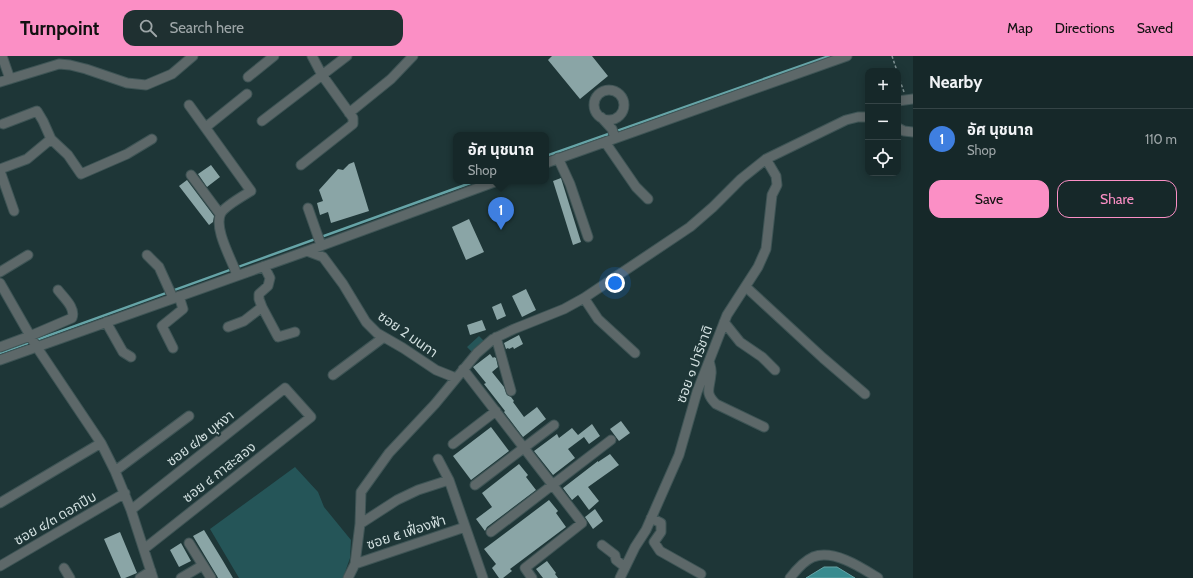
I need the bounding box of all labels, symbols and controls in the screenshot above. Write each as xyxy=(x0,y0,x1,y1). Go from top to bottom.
search box xyxy=(123,10,403,46)
text: Turnpoint xyxy=(20,17,99,40)
icon: search xyxy=(137,17,159,39)
text: Search here xyxy=(169,19,244,37)
text: Map xyxy=(1007,19,1033,37)
text: Directions xyxy=(1055,19,1115,37)
text: Saved xyxy=(1137,19,1173,37)
map controls xyxy=(865,68,901,176)
button: + xyxy=(865,68,901,104)
text: Nearby xyxy=(929,72,982,92)
button: − xyxy=(865,104,901,140)
text: อัศ นุชนาถ xyxy=(967,121,1033,139)
text: 1 xyxy=(940,131,944,147)
text: 110 m xyxy=(1145,131,1177,147)
popup xyxy=(453,132,549,184)
button: locate xyxy=(865,140,901,176)
text: อัศ นุชนาถ xyxy=(468,141,534,159)
text: Shop xyxy=(967,142,996,158)
text: Shop xyxy=(468,162,497,178)
button: Save xyxy=(929,180,1049,218)
button: Share xyxy=(1057,180,1177,218)
pin: 1 xyxy=(488,197,514,230)
your location xyxy=(605,273,625,293)
street label: ซอย 2 มนทา xyxy=(375,307,441,361)
street label: ซอย ๑ ปาริชาติ xyxy=(672,323,716,405)
street label: ซอย ๔/๒ บุหงา xyxy=(163,406,237,470)
street label: ซอย ๔ กาสะลอง xyxy=(179,438,259,506)
street label: ซอย ๔/๓ ดอกปีบ xyxy=(11,487,99,549)
street label: ซอย ๕ เฟื่องฟ้า xyxy=(364,510,448,553)

